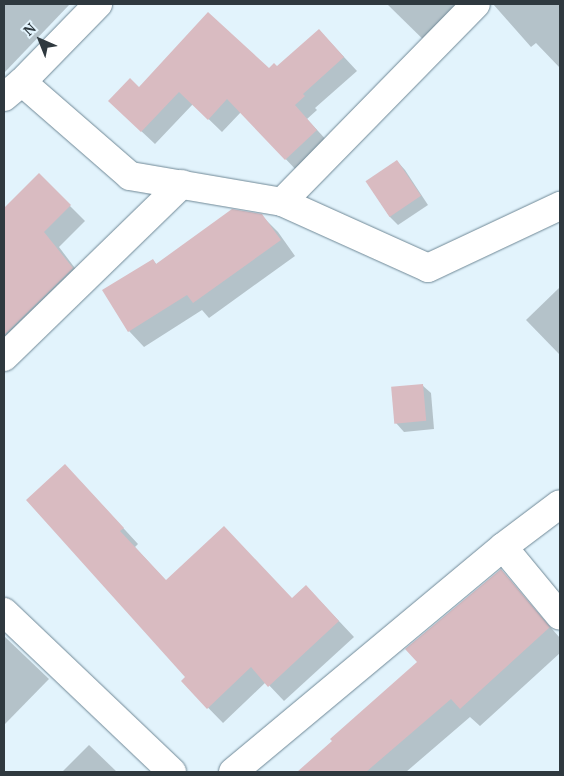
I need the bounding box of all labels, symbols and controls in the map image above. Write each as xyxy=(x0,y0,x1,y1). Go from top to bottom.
north arrow xyxy=(15,15,65,65)
text: N xyxy=(19,18,40,39)

